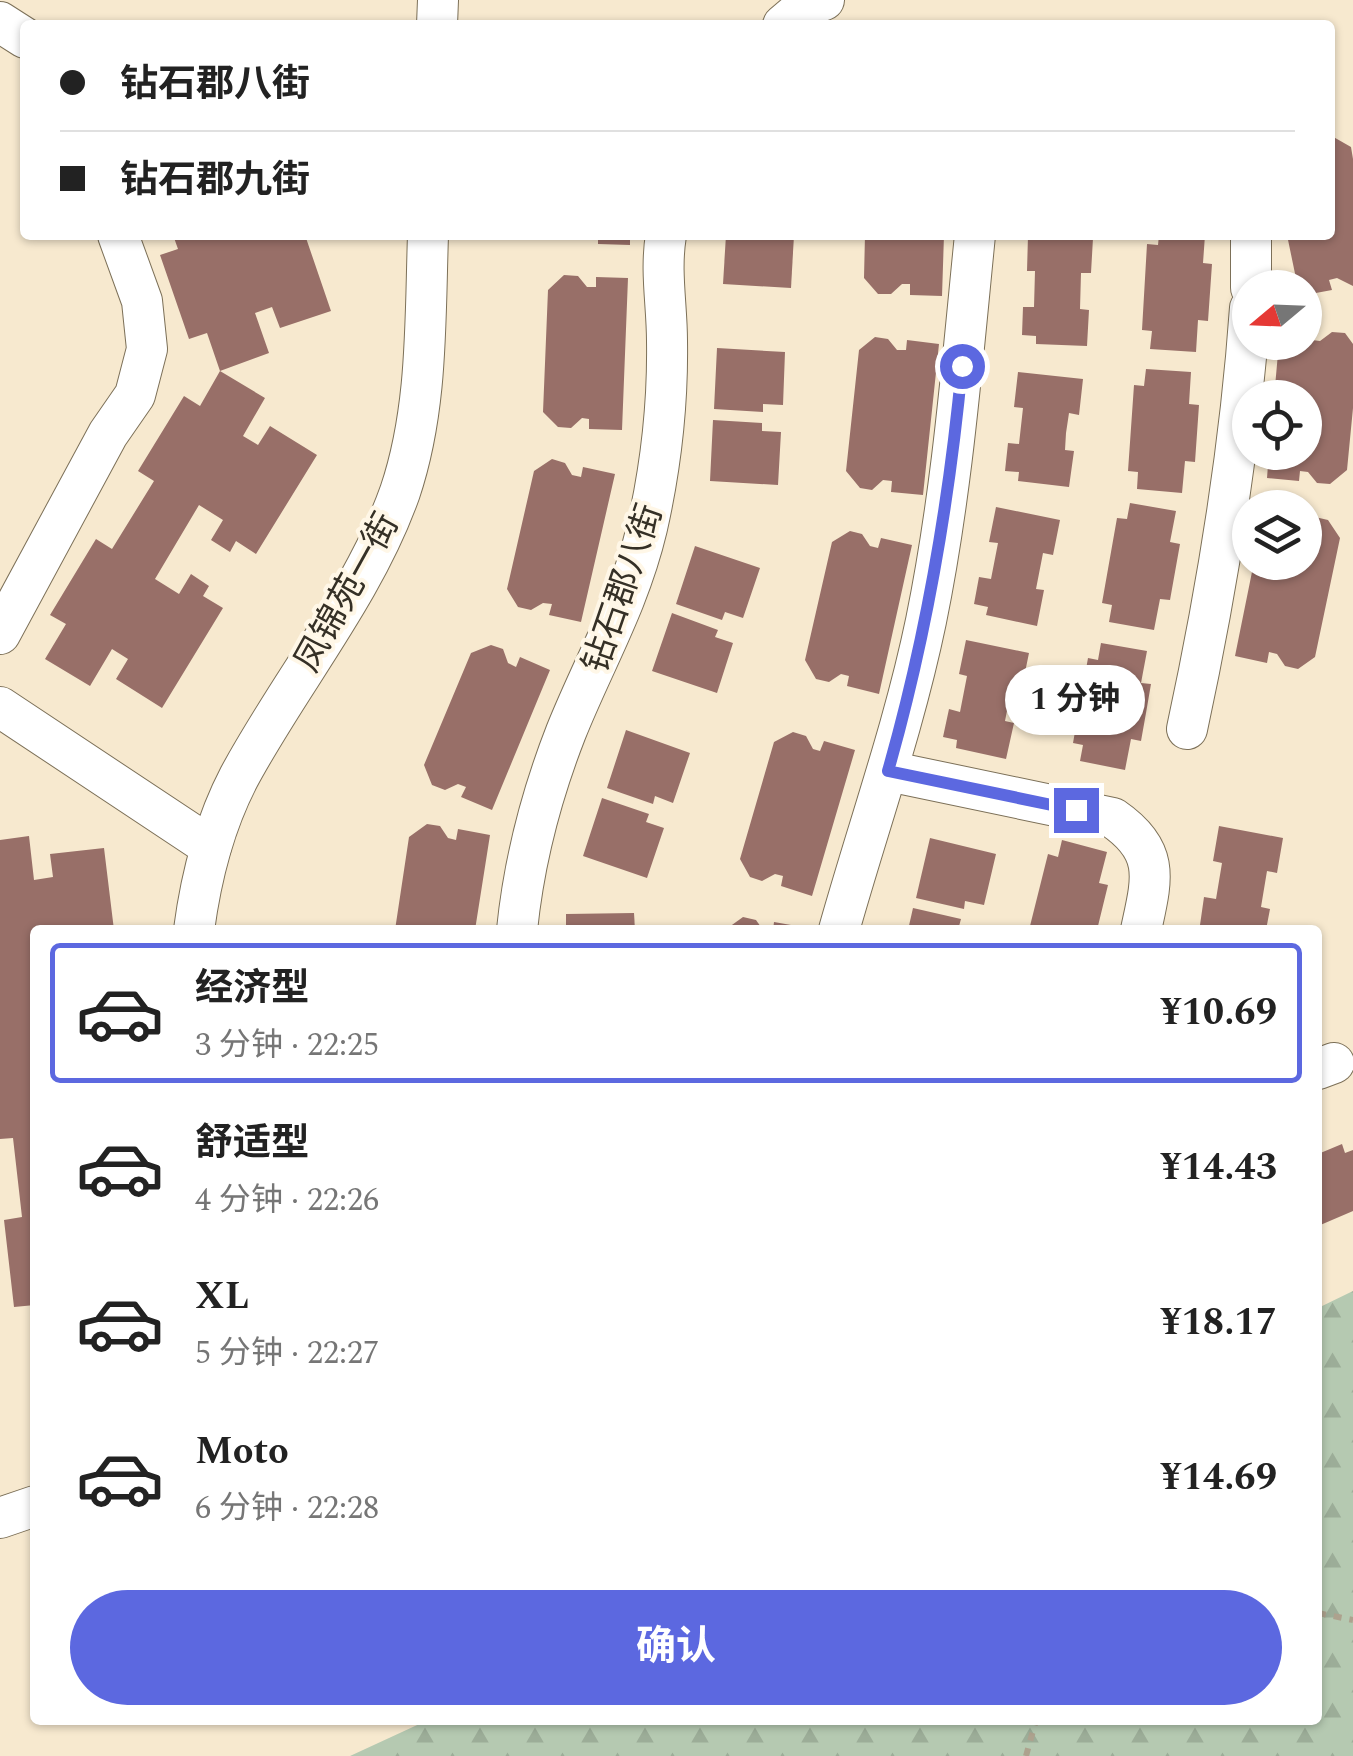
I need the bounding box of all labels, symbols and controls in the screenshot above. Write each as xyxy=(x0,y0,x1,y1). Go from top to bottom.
text: 钻石郡八街 xyxy=(120,56,310,114)
text: 钻石郡九街 xyxy=(120,152,310,210)
north arrow xyxy=(1232,270,1322,360)
map controls xyxy=(1232,270,1322,580)
route start xyxy=(940,344,985,389)
button: locate xyxy=(1232,380,1322,470)
button: layers xyxy=(1232,490,1322,580)
street label: 钻石郡八街 xyxy=(570,497,677,680)
street label: 凤锦苑一街 xyxy=(282,503,413,682)
callout: 1 分钟 xyxy=(1006,665,1146,735)
text: 1 分钟 xyxy=(1030,675,1120,724)
route end xyxy=(1054,788,1099,833)
text: 经济型 xyxy=(195,960,309,1018)
icon: car xyxy=(75,968,165,1058)
text: ¥10.69 xyxy=(1160,984,1277,1042)
text: 3 分钟 · 22:25 xyxy=(195,1021,379,1070)
text: 舒适型 xyxy=(195,1115,309,1173)
icon: car xyxy=(75,1123,165,1213)
text: ¥14.43 xyxy=(1160,1139,1277,1197)
text: 4 分钟 · 22:26 xyxy=(195,1176,379,1225)
text: XL xyxy=(195,1268,249,1326)
icon: car xyxy=(75,1278,165,1368)
text: ¥18.17 xyxy=(1160,1294,1277,1352)
text: 5 分钟 · 22:27 xyxy=(195,1329,379,1378)
text: Moto xyxy=(195,1423,289,1481)
icon: car xyxy=(75,1433,165,1523)
text: ¥14.69 xyxy=(1160,1449,1277,1507)
text: 6 分钟 · 22:28 xyxy=(195,1484,379,1533)
button: 确认 xyxy=(70,1590,1282,1705)

